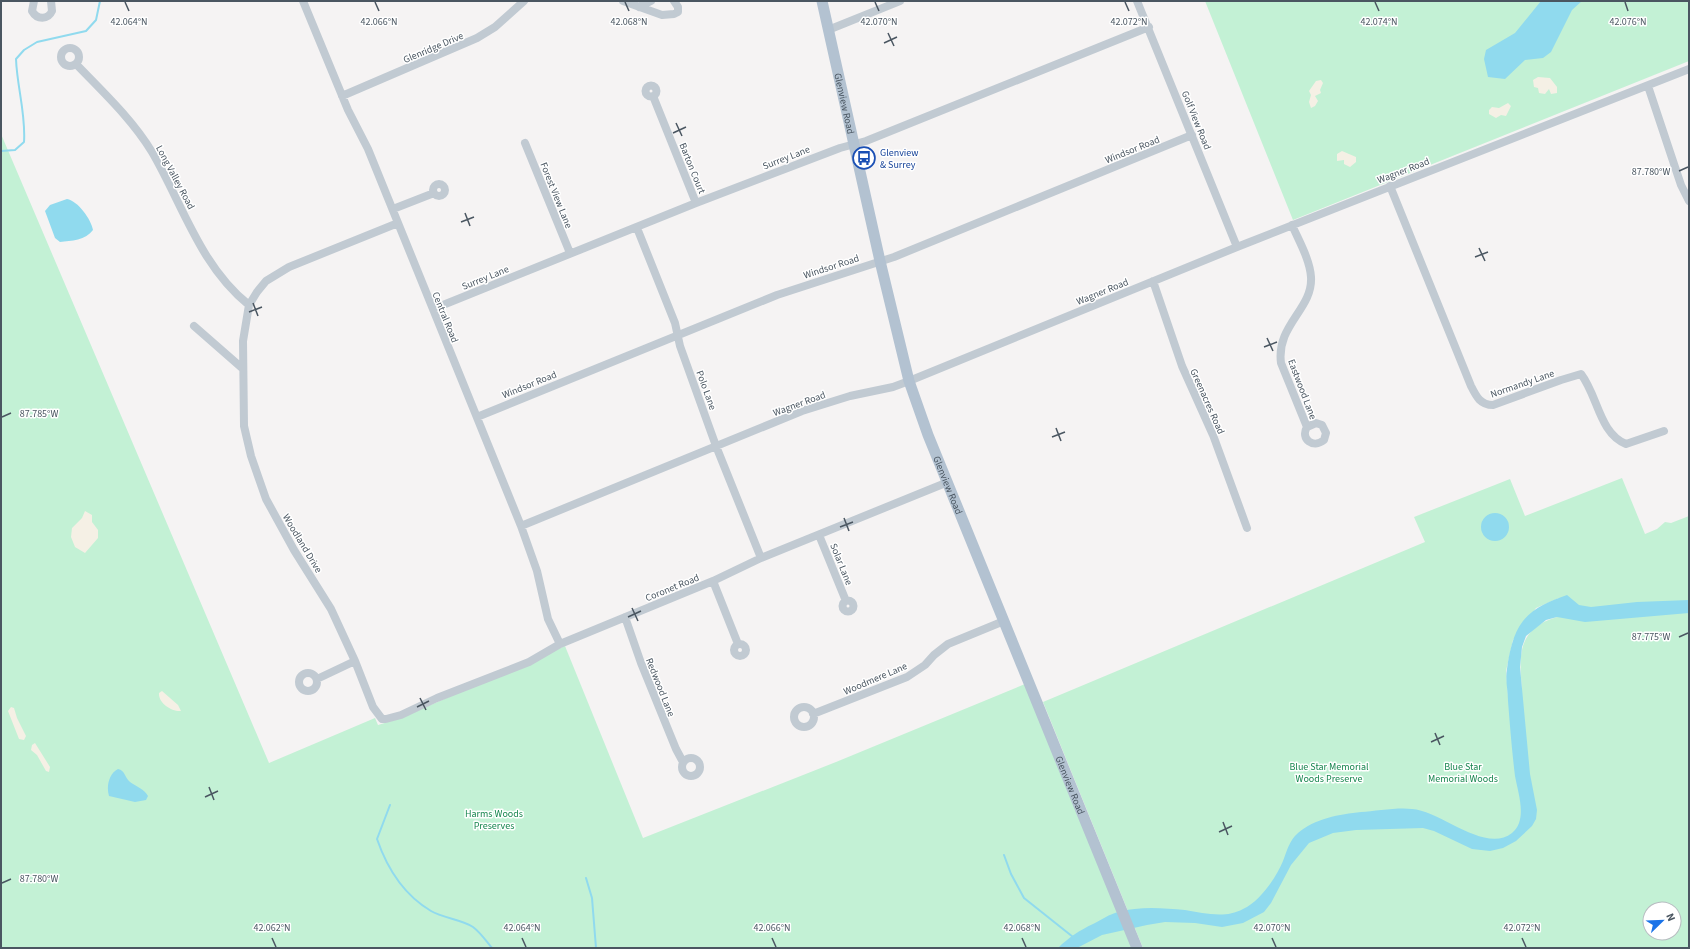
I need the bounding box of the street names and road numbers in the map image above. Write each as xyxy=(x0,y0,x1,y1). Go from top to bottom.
street label: Glenridge Drive xyxy=(401,29,466,67)
street label: Glenview Road xyxy=(830,72,857,136)
street label: Golf View Road xyxy=(1178,89,1214,152)
street label: Windsor Road xyxy=(1103,133,1162,167)
street label: Barton Court xyxy=(675,141,709,197)
street label: Surrey Lane xyxy=(761,142,812,173)
street label: Long Valley Road xyxy=(152,143,198,212)
street label: Wagner Road xyxy=(1375,155,1432,187)
street label: Forest View Lane xyxy=(536,160,576,231)
street label: Windsor Road xyxy=(802,251,861,283)
street label: Surrey Lane xyxy=(460,262,511,294)
street label: Wagner Road xyxy=(1074,275,1131,309)
street label: Central Road xyxy=(429,290,462,345)
street label: Eastwood Lane xyxy=(1284,357,1320,422)
street label: Greenacres Road xyxy=(1186,366,1228,436)
street label: Normandy Lane xyxy=(1489,366,1556,401)
street label: Windsor Road xyxy=(500,368,559,402)
street label: Polo Lane xyxy=(692,369,720,412)
street label: Wagner Road xyxy=(771,388,828,420)
street label: Glenview Road xyxy=(929,454,966,517)
street label: Woodland Drive xyxy=(279,511,325,576)
street label: Solar Lane xyxy=(826,541,856,587)
street label: Coronet Road xyxy=(643,571,701,605)
street label: Redwood Lane xyxy=(642,656,678,719)
street label: Woodmere Lane xyxy=(841,659,910,699)
street label: Glenview Road xyxy=(1051,754,1088,817)

